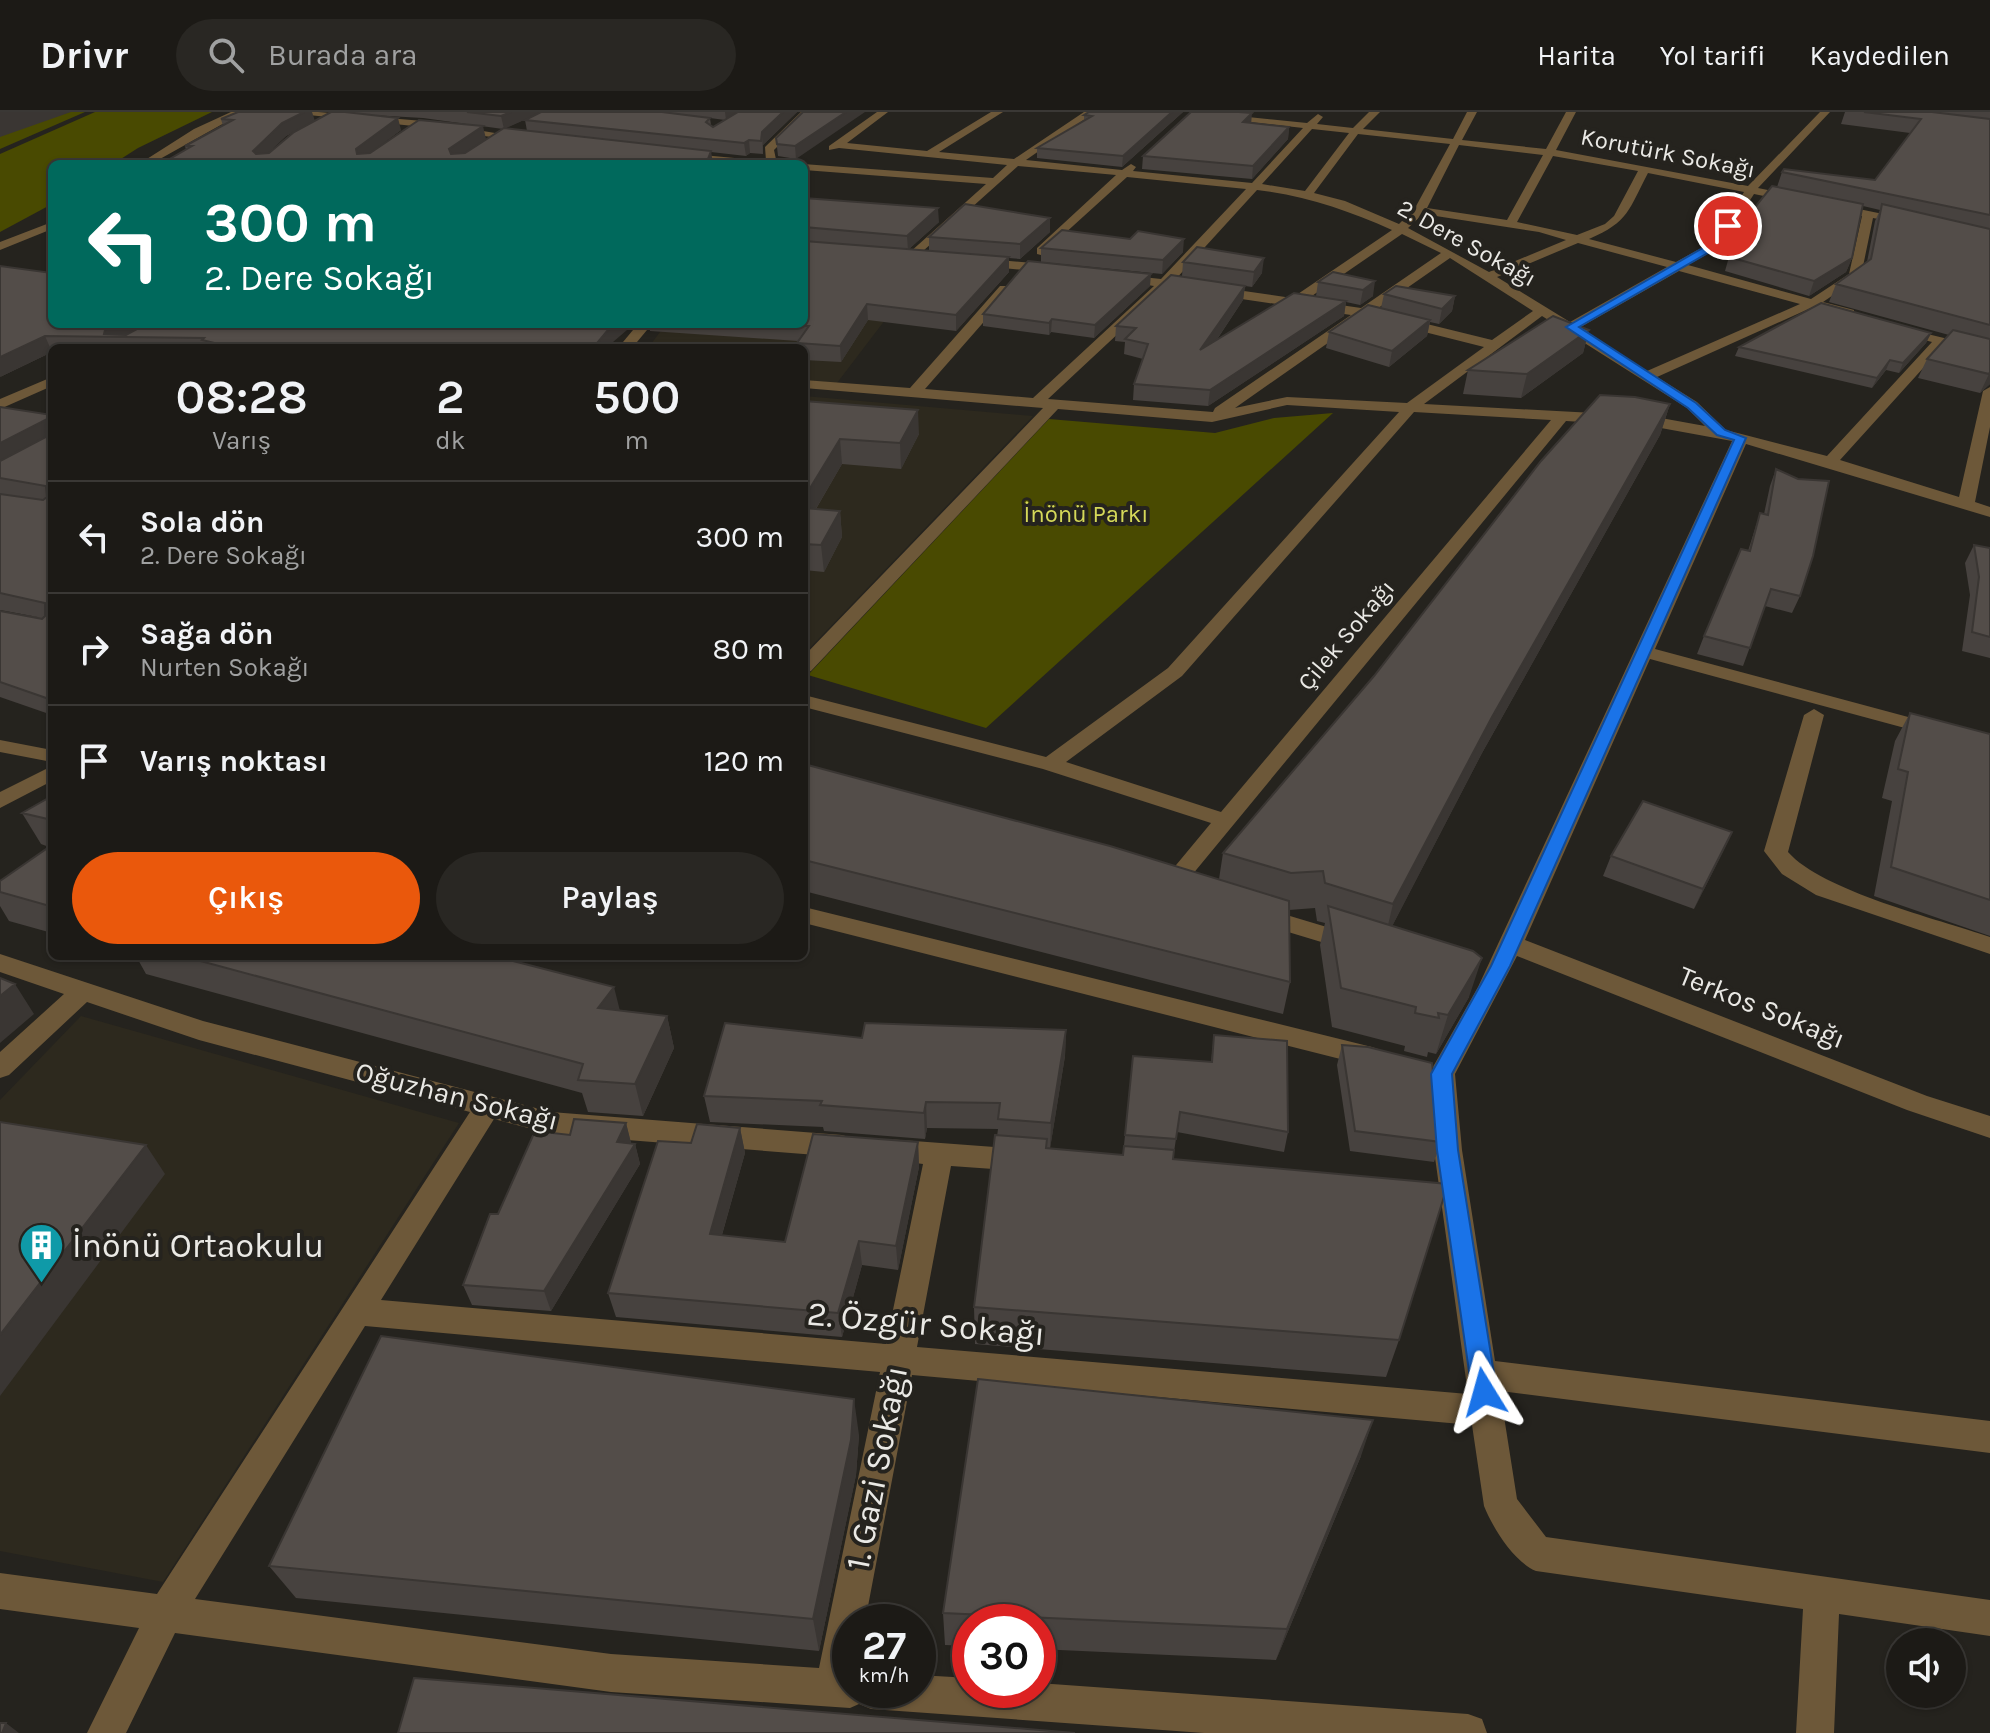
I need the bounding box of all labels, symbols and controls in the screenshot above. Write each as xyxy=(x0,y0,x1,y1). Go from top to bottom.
search box xyxy=(176,19,736,91)
text: Drivr xyxy=(40,33,128,78)
icon: search xyxy=(204,33,248,77)
text: Burada ara xyxy=(268,37,418,73)
text: Harita xyxy=(1537,39,1616,72)
text: Yol tarifi xyxy=(1660,39,1766,72)
text: Kaydedilen xyxy=(1810,39,1950,72)
street label: Korutürk Sokağı xyxy=(1578,122,1758,184)
text: 300 m xyxy=(204,190,377,255)
icon: left xyxy=(72,192,176,296)
pin xyxy=(1694,192,1762,260)
street label: 2. Dere Sokağı xyxy=(1393,193,1541,293)
icon: arrive xyxy=(1706,204,1750,248)
text: 2. Dere Sokağı xyxy=(204,257,435,299)
text: 08:28 xyxy=(176,369,308,425)
text: 2 xyxy=(436,369,465,425)
text: 500 xyxy=(593,369,680,425)
text: Varış xyxy=(212,425,271,456)
text: dk xyxy=(435,425,465,456)
text: m xyxy=(625,425,649,456)
park label: İnönü Parkı xyxy=(1024,500,1148,528)
text: Sola dön xyxy=(140,504,264,540)
icon: left xyxy=(72,515,116,559)
text: 300 m xyxy=(695,519,784,555)
text: 2. Dere Sokağı xyxy=(140,540,307,571)
street label: Çilek Sokağı xyxy=(1292,574,1400,696)
text: Sağa dön xyxy=(140,616,273,652)
icon: right xyxy=(72,627,116,671)
text: 80 m xyxy=(713,631,784,667)
text: Nurten Sokağı xyxy=(140,652,309,683)
icon: arrive xyxy=(72,739,116,783)
text: Varış noktası xyxy=(140,743,328,779)
text: 120 m xyxy=(704,743,784,779)
button: Çıkış xyxy=(72,852,420,944)
button: Paylaş xyxy=(436,852,784,944)
street label: Terkos Sokağı xyxy=(1674,959,1850,1055)
street label: Oğuzhan Sokağı xyxy=(352,1055,562,1137)
building icon: İnönü Ortaokulu xyxy=(17,1222,65,1285)
place label: İnönü Ortaokulu xyxy=(72,1226,324,1266)
street label: 2. Özgür Sokağı xyxy=(805,1294,1047,1354)
position arrow xyxy=(1442,1350,1526,1434)
street label: 1. Gazi Sokağı xyxy=(838,1363,916,1573)
speed limit sign: 30 xyxy=(952,1604,1056,1708)
text: 27 xyxy=(862,1622,906,1669)
map controls xyxy=(1886,1628,1966,1708)
button: sound xyxy=(1886,1628,1966,1708)
text: km/h xyxy=(859,1664,909,1687)

